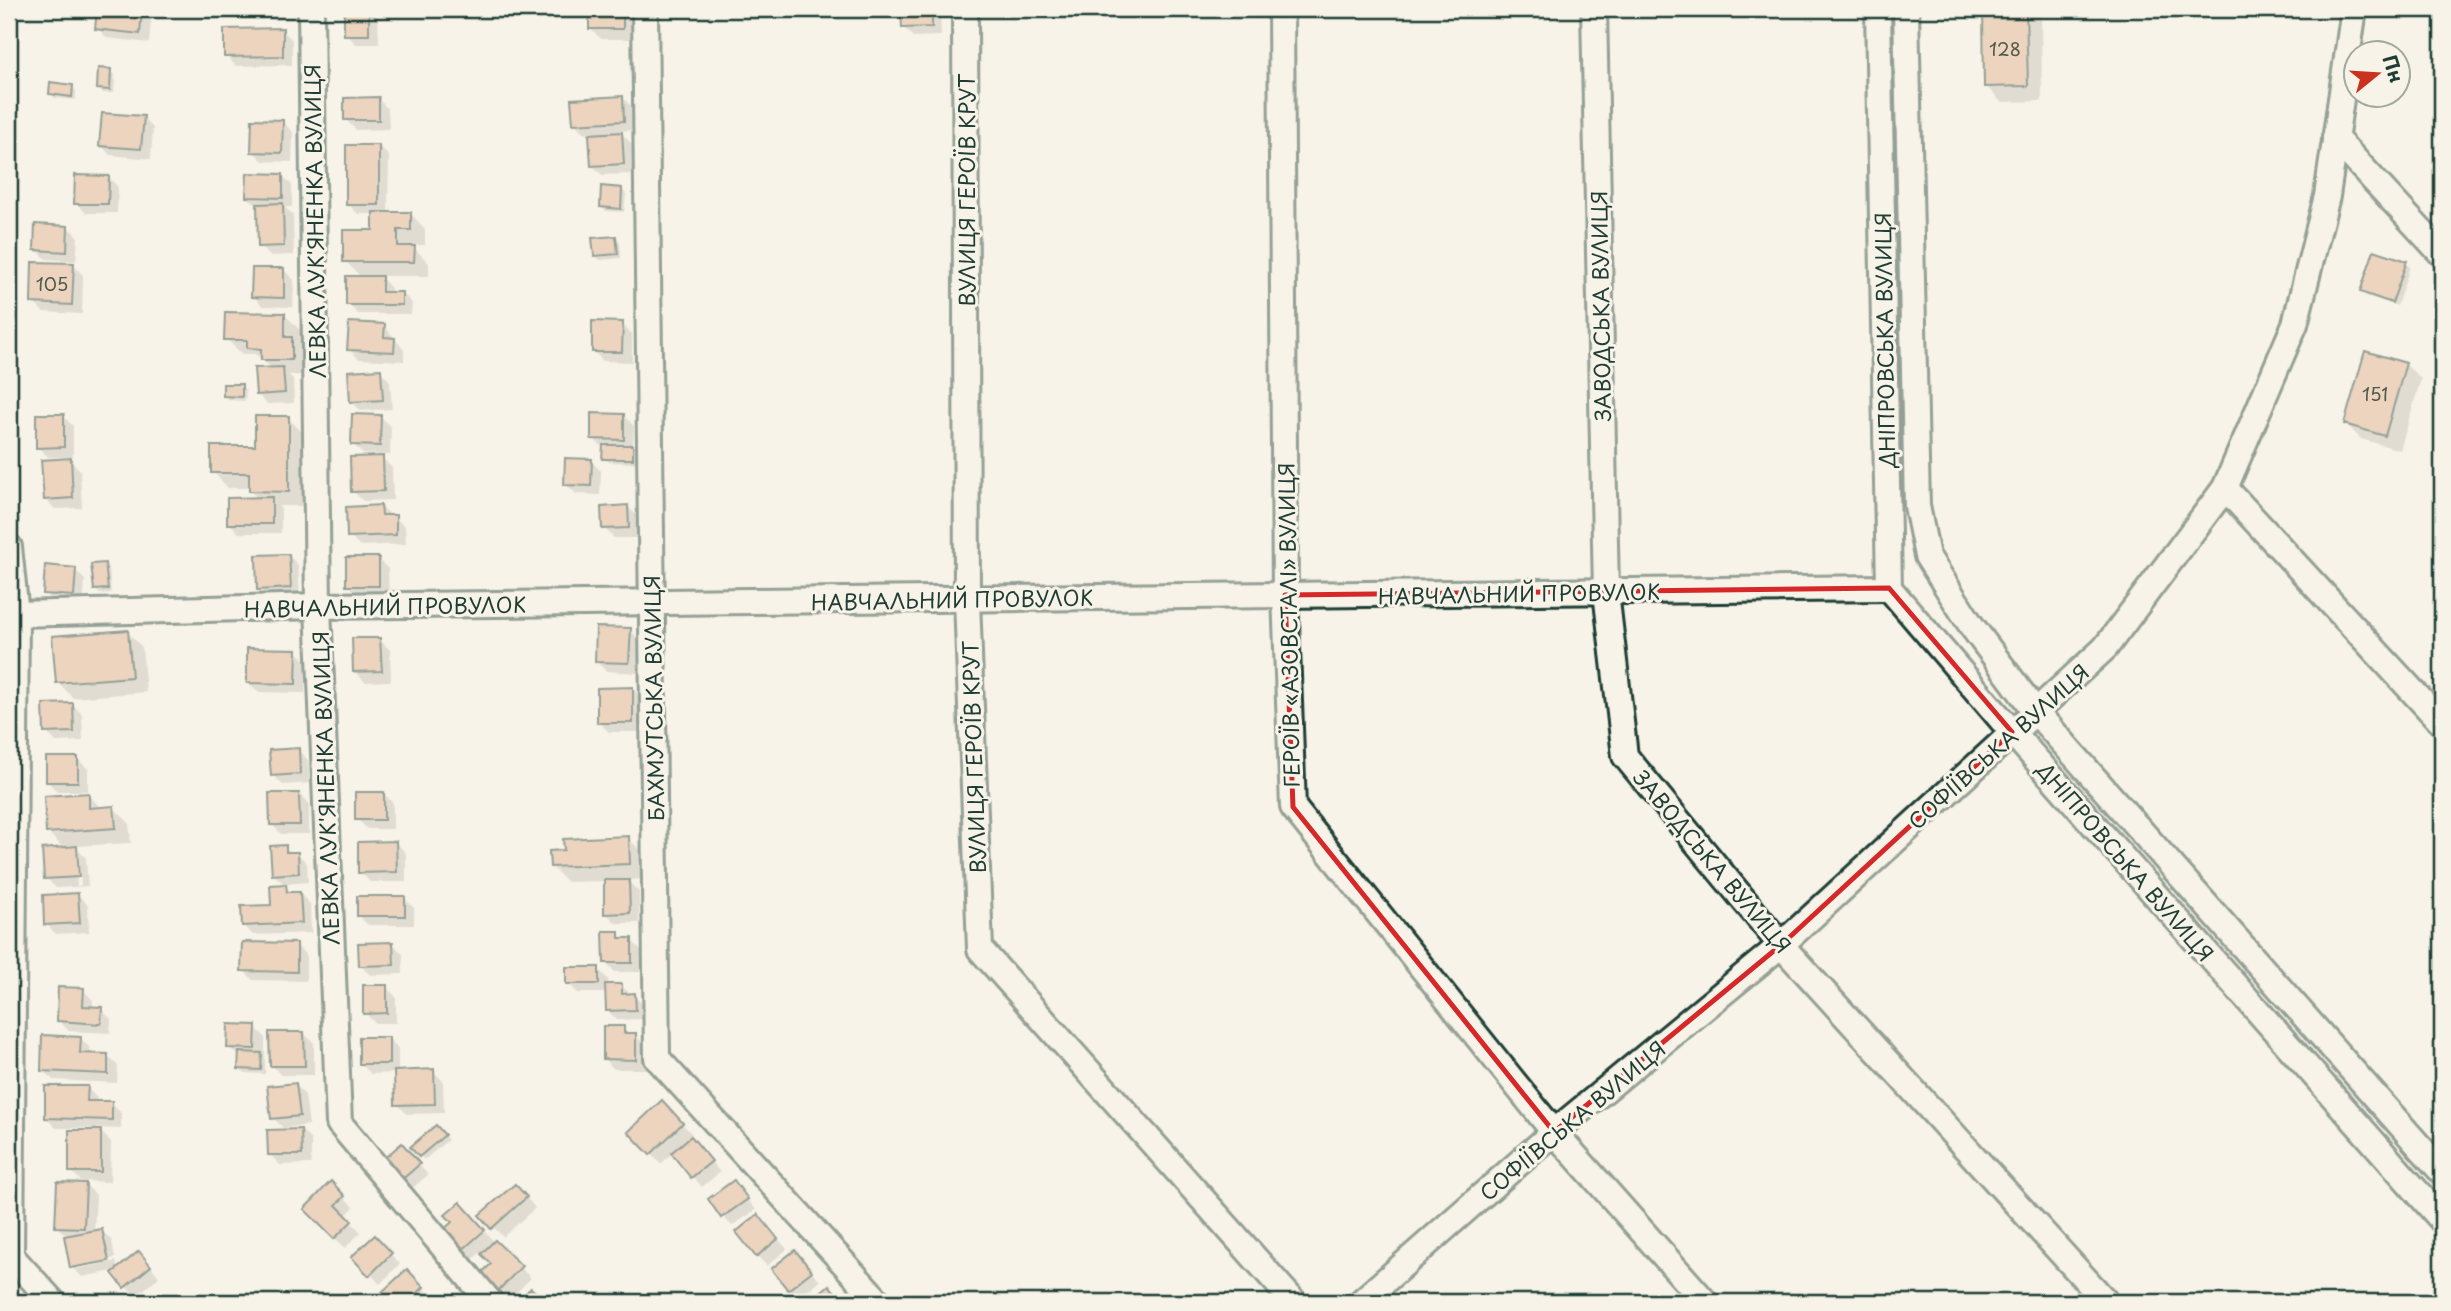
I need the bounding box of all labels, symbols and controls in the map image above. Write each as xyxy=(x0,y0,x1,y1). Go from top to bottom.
house number: 128 xyxy=(1989,35,2021,62)
north arrow xyxy=(2342,38,2412,108)
text: Пн xyxy=(2377,51,2412,86)
street label: ЛЕВКА ЛУК'ЯНЕНКА ВУЛИЦЯ xyxy=(295,64,333,378)
street label: ВУЛИЦЯ ГЕРОЇВ КРУТ xyxy=(950,73,982,306)
street label: ЗАВОДСЬКА ВУЛИЦЯ xyxy=(1582,190,1618,422)
street label: ДНІПРОВСЬКА ВУЛИЦЯ xyxy=(1866,212,1902,469)
house number: 105 xyxy=(36,270,68,297)
house number: 151 xyxy=(2362,380,2388,407)
street label: ГЕРОЇВ «АЗОВСТАЛІ» ВУЛИЦЯ xyxy=(1269,462,1307,788)
street label: БАХМУТСЬКА ВУЛИЦЯ xyxy=(635,575,671,821)
street label: НАВЧАЛЬНИЙ ПРОВУЛОК xyxy=(1378,575,1660,611)
street label: НАВЧАЛЬНИЙ ПРОВУЛОК xyxy=(811,581,1093,617)
street label: НАВЧАЛЬНИЙ ПРОВУЛОК xyxy=(244,588,526,624)
street label: ЛЕВКА ЛУК'ЯНЕНКА ВУЛИЦЯ xyxy=(304,630,346,946)
street label: ВУЛИЦЯ ГЕРОЇВ КРУТ xyxy=(953,639,993,874)
street label: СОФІЇВСЬКА ВУЛИЦЯ xyxy=(1900,656,2096,836)
street label: ДНІПРОВСЬКА ВУЛИЦЯ xyxy=(2030,753,2222,968)
street label: ЗАВОДСЬКА ВУЛИЦЯ xyxy=(1627,762,1799,960)
street label: СОФІЇВСЬКА ВУЛИЦЯ xyxy=(1472,1032,1672,1208)

